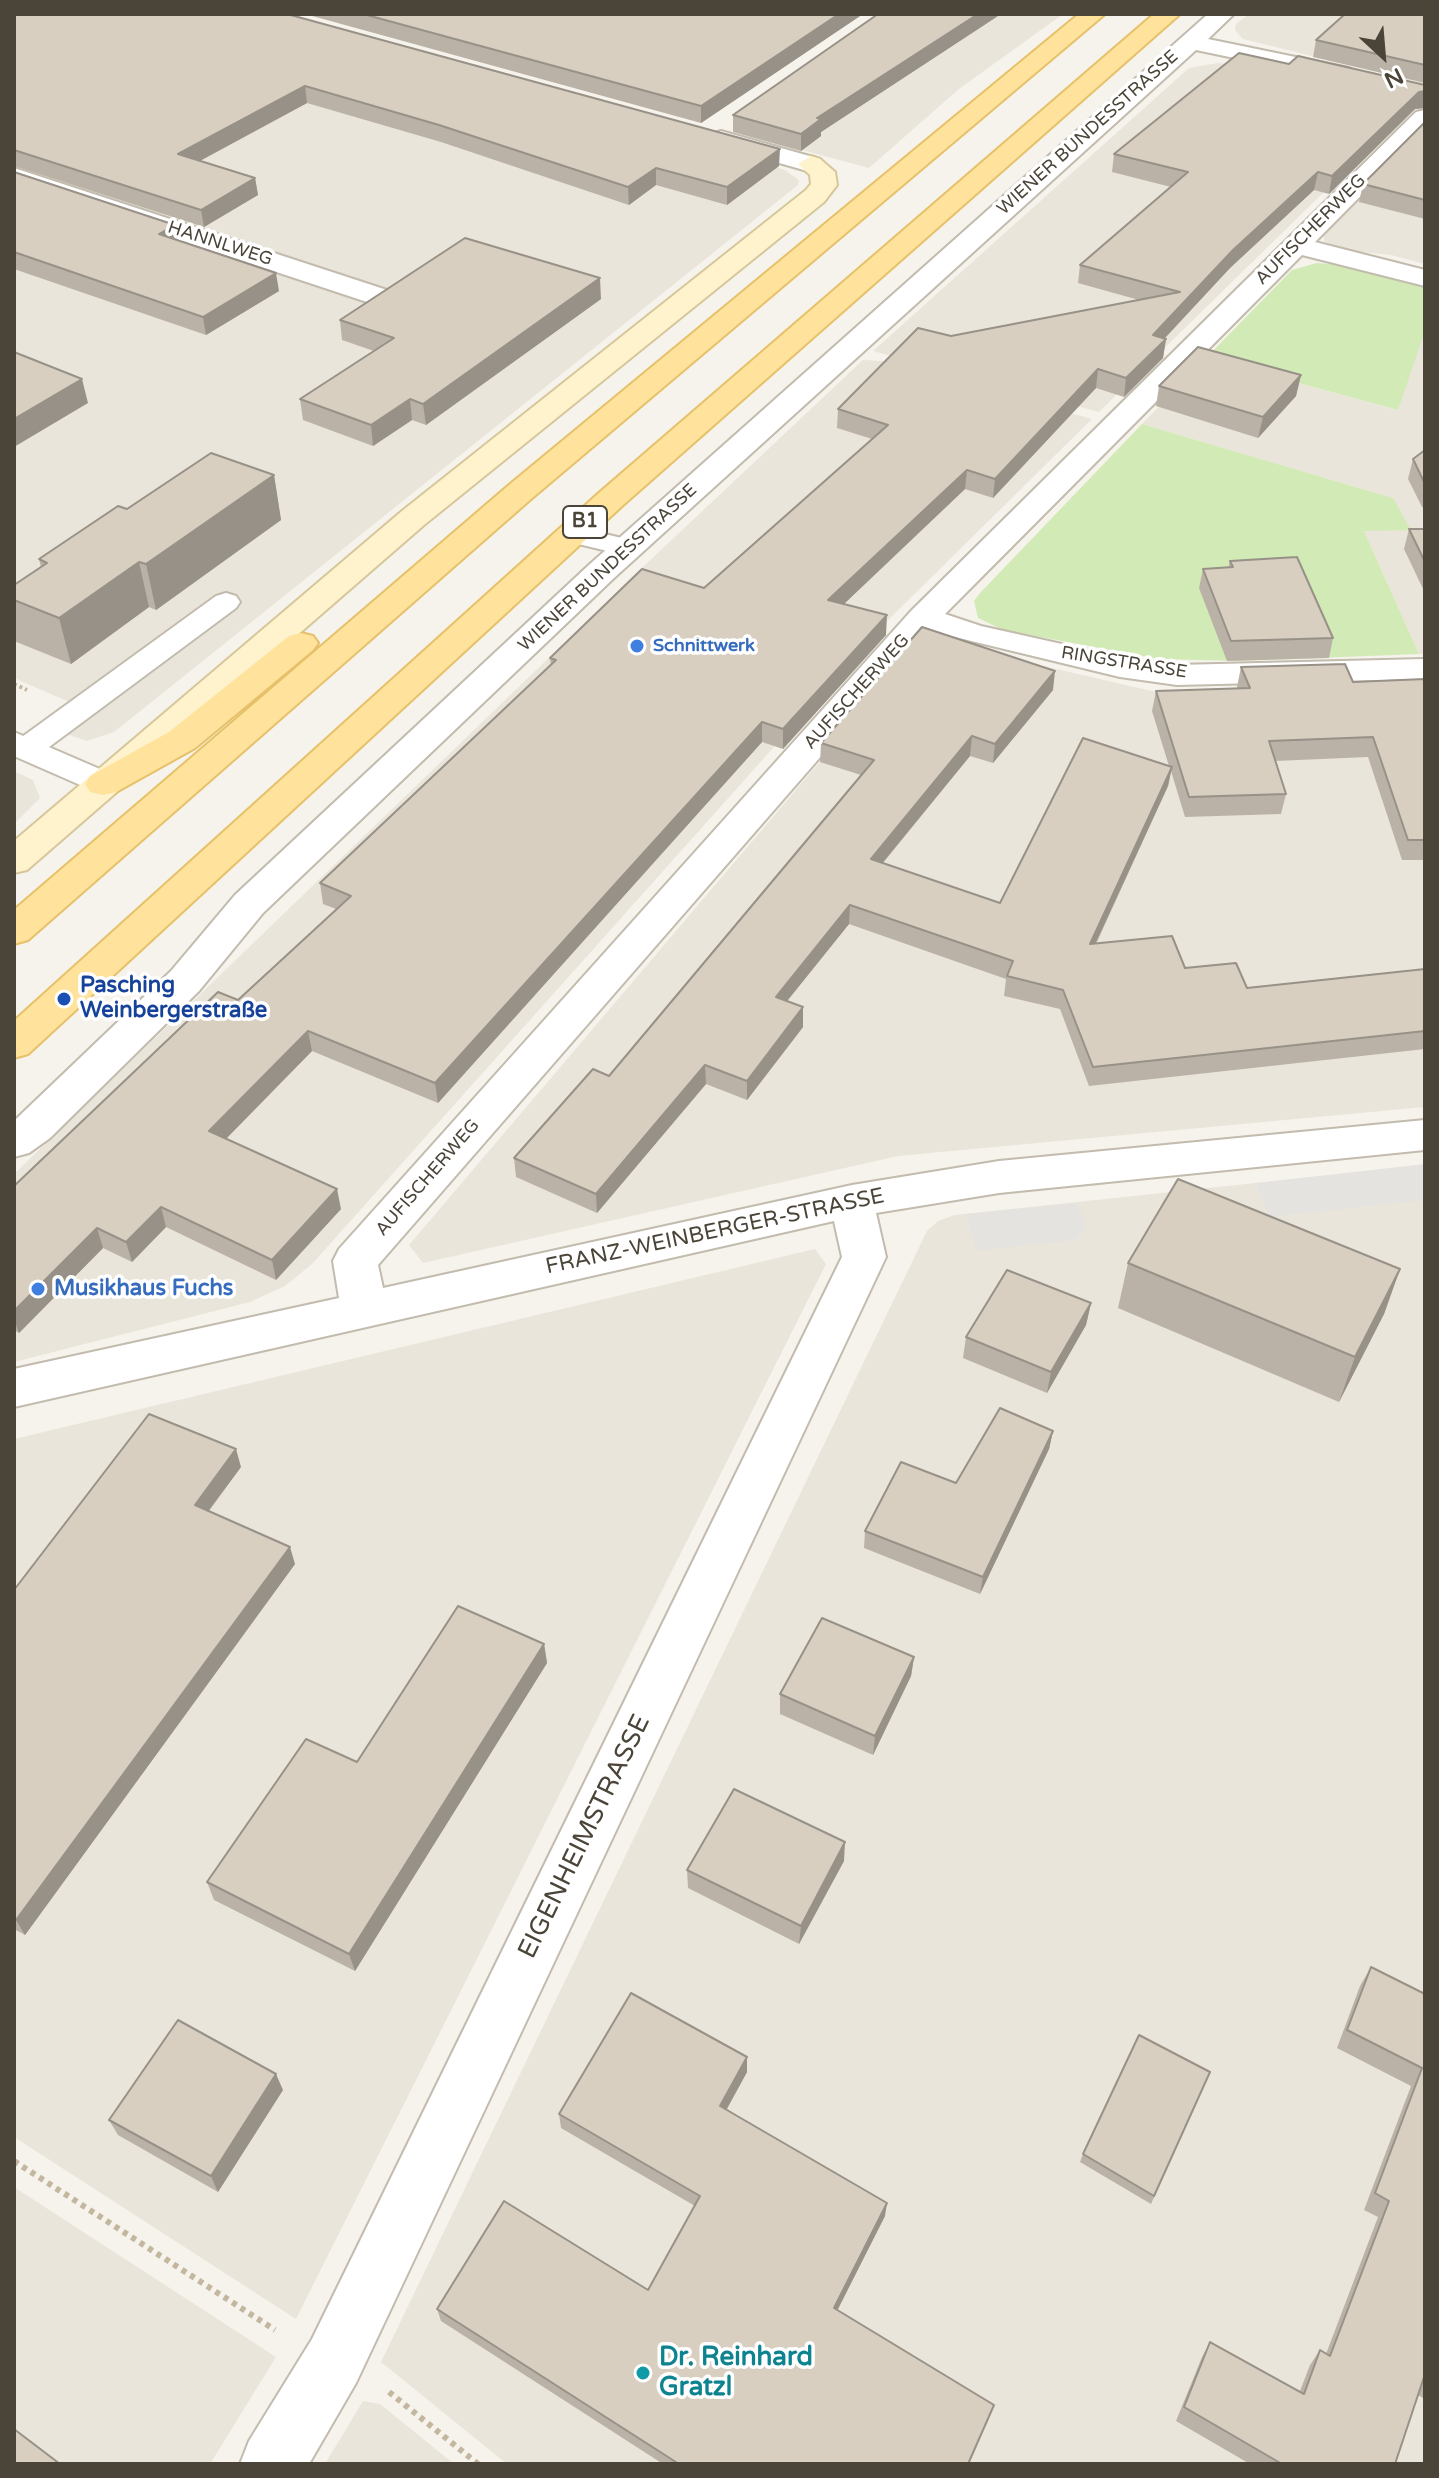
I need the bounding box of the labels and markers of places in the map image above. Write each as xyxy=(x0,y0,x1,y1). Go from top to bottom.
place label: Schnittwerk xyxy=(653,635,755,657)
marker: Schnittwerk xyxy=(628,637,646,655)
place label: Pasching Weinbergerstraße xyxy=(80,973,267,1024)
marker: Pasching Weinbergerstraße xyxy=(55,990,73,1008)
place label: Musikhaus Fuchs xyxy=(54,1276,233,1302)
marker: Musikhaus Fuchs xyxy=(29,1280,47,1298)
place label: Dr. Reinhard Gratzl xyxy=(659,2342,813,2404)
marker: Dr. Reinhard Gratzl xyxy=(634,2364,652,2382)

